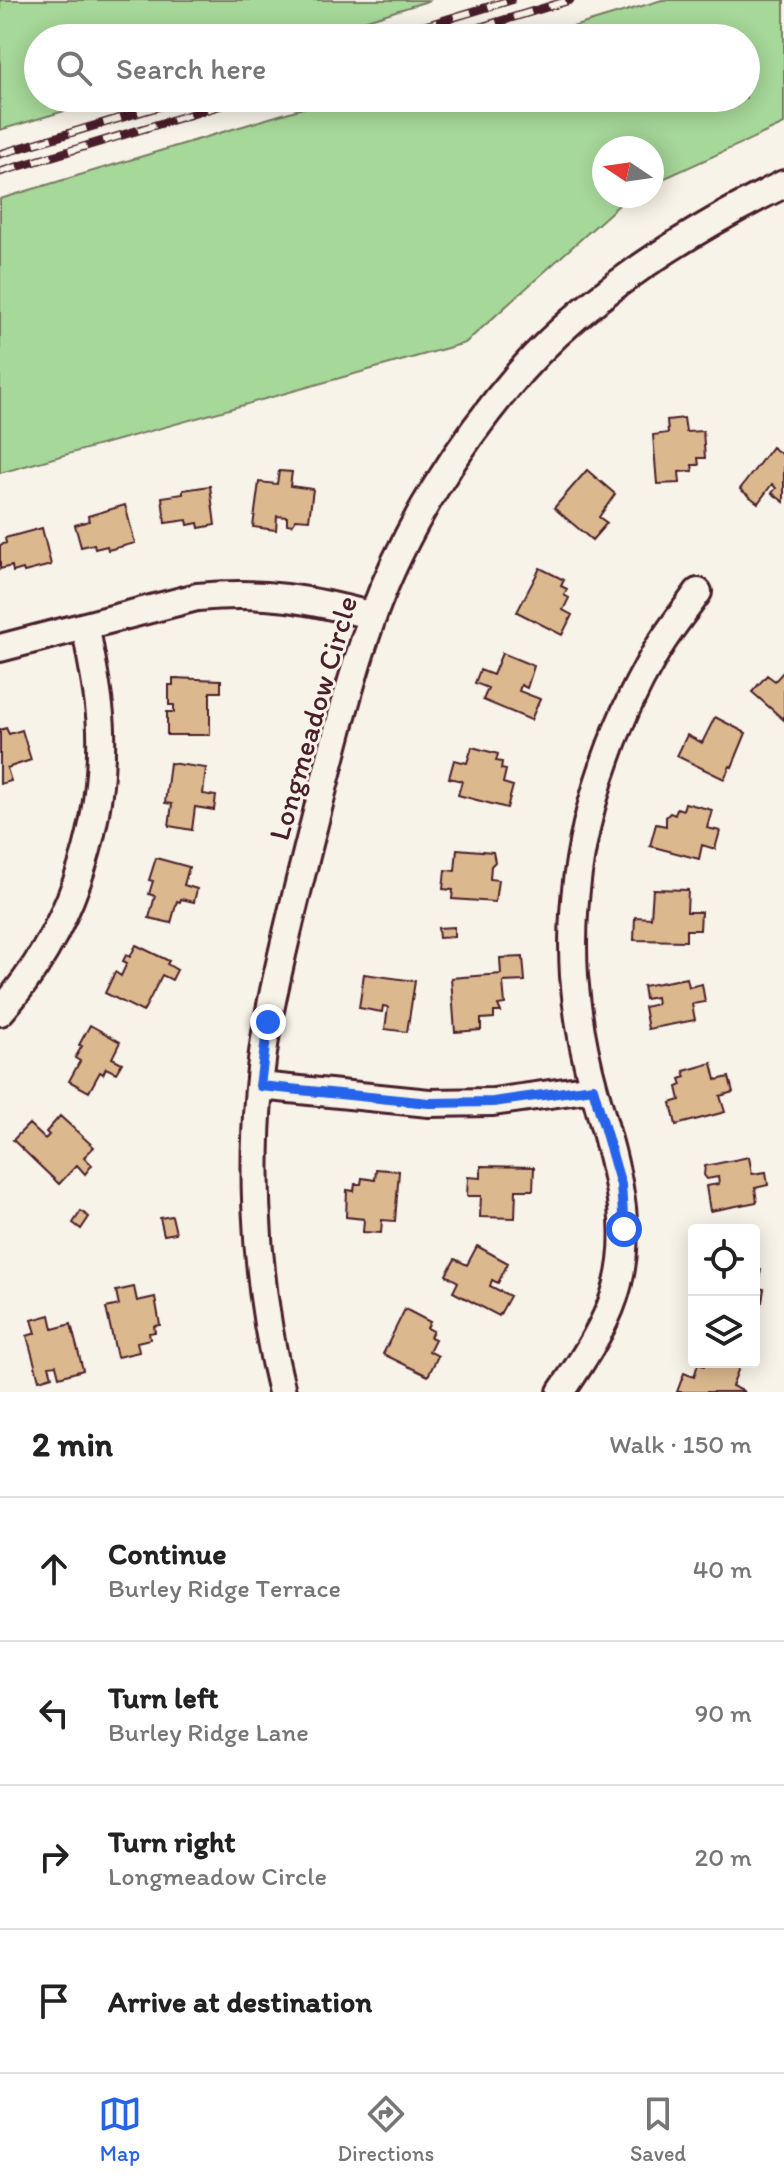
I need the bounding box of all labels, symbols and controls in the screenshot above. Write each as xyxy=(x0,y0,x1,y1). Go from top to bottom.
search box xyxy=(24,24,760,112)
icon: search xyxy=(52,46,96,90)
text: Search here xyxy=(116,50,266,87)
north arrow xyxy=(592,136,664,208)
street label: Longmeadow Circle xyxy=(260,591,365,844)
route end xyxy=(250,1004,286,1040)
route start xyxy=(606,1211,642,1247)
map controls xyxy=(688,1224,760,1368)
button: locate xyxy=(688,1224,760,1296)
button: layers xyxy=(688,1296,760,1368)
text: 2 min xyxy=(32,1424,113,1465)
text: Walk · 150 m xyxy=(609,1428,752,1460)
text: Continue xyxy=(108,1535,227,1572)
icon: ahead xyxy=(32,1547,76,1591)
text: 40 m xyxy=(693,1553,752,1585)
text: Burley Ridge Terrace xyxy=(108,1572,341,1604)
text: Turn left xyxy=(108,1679,219,1716)
icon: left xyxy=(32,1691,76,1735)
text: 90 m xyxy=(695,1697,752,1729)
text: Burley Ridge Lane xyxy=(108,1716,309,1748)
text: Turn right xyxy=(108,1823,236,1860)
icon: right xyxy=(32,1835,76,1879)
text: 20 m xyxy=(695,1841,752,1873)
text: Longmeadow Circle xyxy=(108,1860,327,1892)
icon: arrive xyxy=(32,1979,76,2023)
text: Arrive at destination xyxy=(108,1983,372,2020)
tab: Map xyxy=(98,2092,142,2167)
tab: Directions xyxy=(338,2092,434,2167)
tab: Saved xyxy=(630,2092,686,2167)

